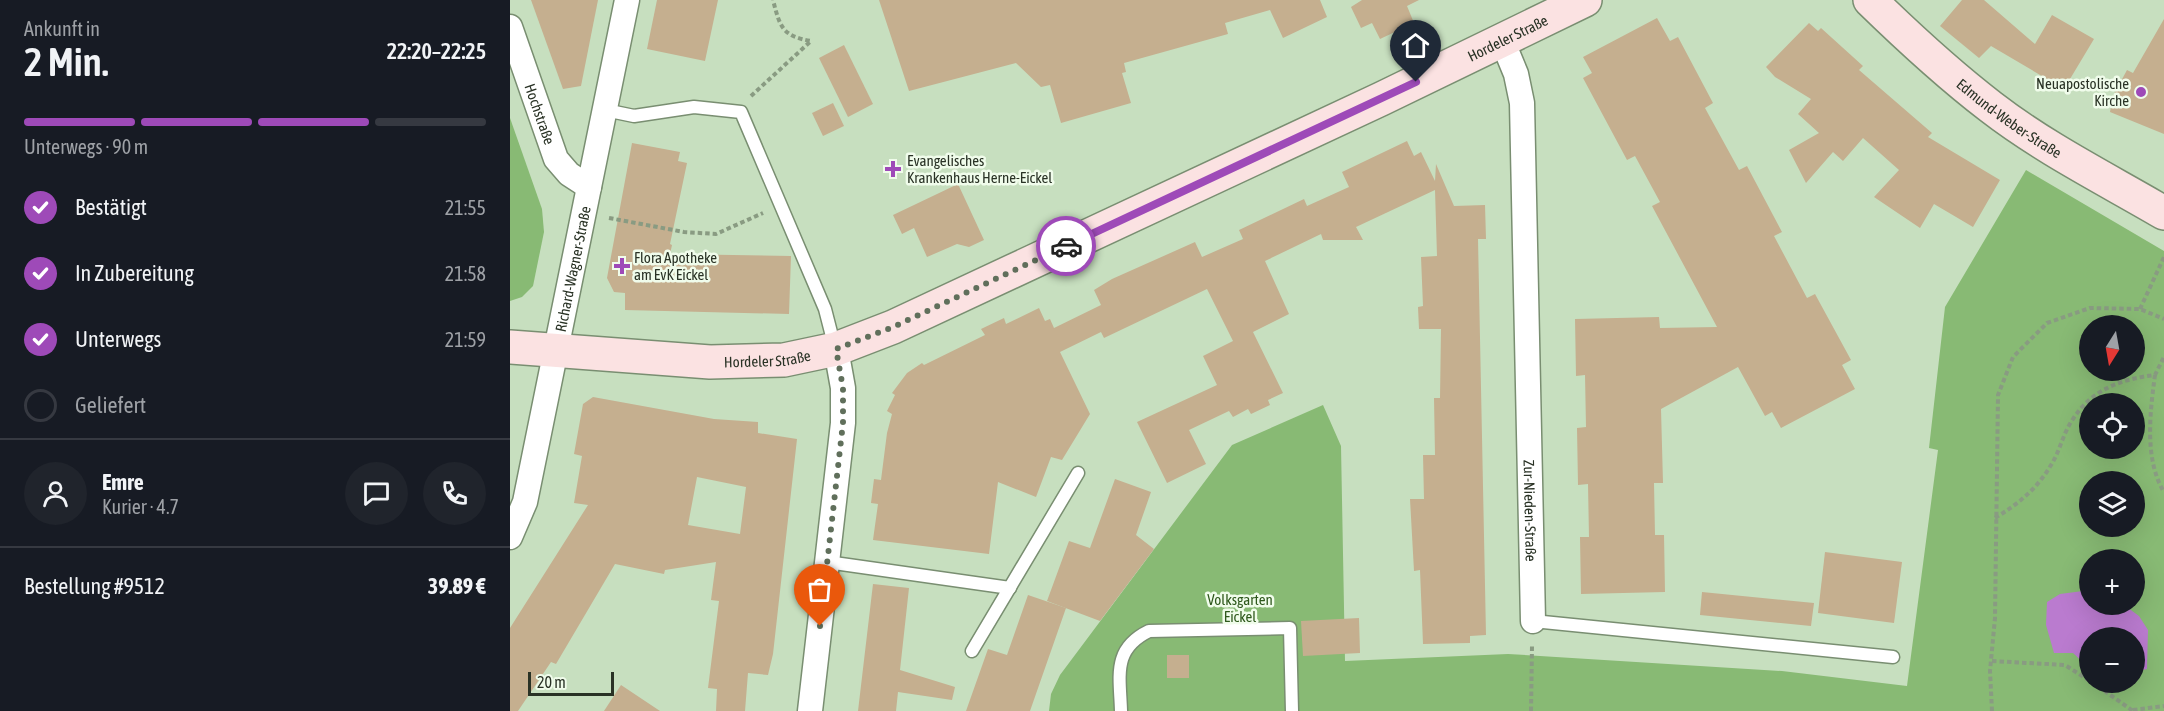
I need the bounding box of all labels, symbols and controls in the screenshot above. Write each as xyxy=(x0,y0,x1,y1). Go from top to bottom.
street label: Hordeler Straße xyxy=(1465,11,1550,64)
text: Ankunft in xyxy=(24,17,100,40)
pin xyxy=(1390,20,1441,82)
icon: home xyxy=(1399,29,1432,62)
text: 22:20–22:25 xyxy=(387,38,486,64)
text: 2 Min. xyxy=(24,40,109,84)
street label: Edmund-Weber-Straße xyxy=(1954,75,2065,161)
place label: Neuapostolische Kirche xyxy=(2036,75,2129,109)
street label: Hochstraße xyxy=(522,81,559,147)
marker: Neuapostolische Kirche xyxy=(2134,85,2148,99)
text: Unterwegs · 90 m xyxy=(24,135,148,158)
place label: Evangelisches Krankenhaus Herne-Eickel xyxy=(907,152,1052,186)
marker: Evangelisches Krankenhaus Herne-Eickel xyxy=(884,160,902,178)
icon: check xyxy=(24,191,57,224)
text: Bestätigt xyxy=(75,194,147,220)
text: 21:55 xyxy=(445,196,486,219)
street label: Richard-Wagner-Straße xyxy=(551,204,593,333)
courier xyxy=(1036,216,1096,276)
icon: car xyxy=(1050,230,1083,263)
place label: Flora Apotheke am EvK Eickel xyxy=(634,249,717,283)
icon: check xyxy=(24,257,57,290)
marker: Flora Apotheke am EvK Eickel xyxy=(615,259,629,273)
text: In Zubereitung xyxy=(75,260,194,286)
text: 21:58 xyxy=(445,262,486,285)
north arrow xyxy=(2079,315,2145,381)
map controls xyxy=(2079,315,2145,693)
icon: check xyxy=(24,323,57,356)
text: Unterwegs xyxy=(75,326,161,352)
text: 21:59 xyxy=(445,328,486,351)
street label: Hordeler Straße xyxy=(724,346,812,370)
text: Geliefert xyxy=(75,392,146,418)
button: locate xyxy=(2079,393,2145,459)
street label: Zur-Nieden-Straße xyxy=(1521,459,1540,562)
button: person xyxy=(24,462,87,525)
button: chat xyxy=(345,462,408,525)
button: phone xyxy=(423,462,486,525)
text: Emre xyxy=(102,469,144,495)
button: layers xyxy=(2079,471,2145,537)
text: Kurier · 4.7 xyxy=(102,495,179,518)
button: + xyxy=(2079,549,2145,615)
pin xyxy=(794,564,845,626)
text: Bestellung #9512 xyxy=(24,573,165,599)
text: 39.89 € xyxy=(428,573,486,599)
icon: bag xyxy=(803,573,836,606)
park label: Volksgarten Eickel xyxy=(1207,591,1273,625)
button: − xyxy=(2079,627,2145,693)
scale bar xyxy=(528,669,614,696)
text: 20 m xyxy=(537,673,566,691)

